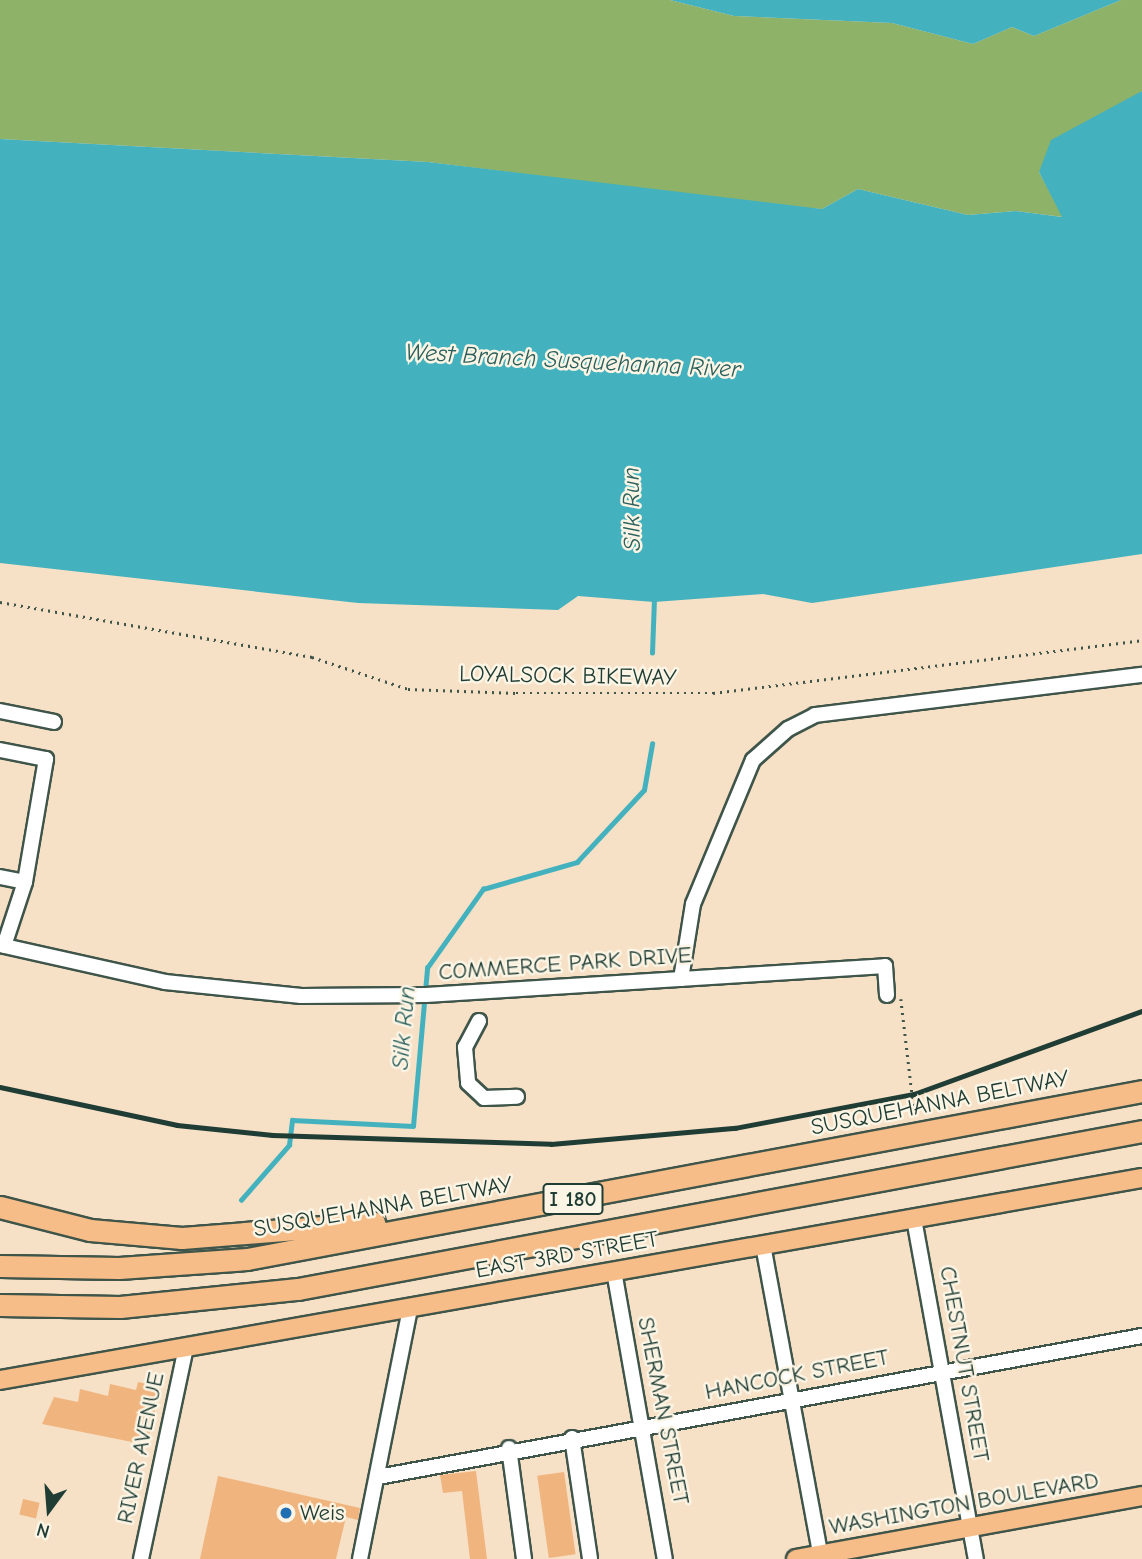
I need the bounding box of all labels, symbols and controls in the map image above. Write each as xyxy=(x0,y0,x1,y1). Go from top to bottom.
water label: West Branch Susquehanna River xyxy=(405,338,741,384)
water label: Silk Run xyxy=(617,467,647,551)
street label: LOYALSOCK BIKEWAY xyxy=(459,660,677,692)
street label: COMMERCE PARK DRIVE xyxy=(438,941,692,987)
water label: Silk Run xyxy=(386,985,422,1071)
street label: SUSQUEHANNA BELTWAY xyxy=(808,1064,1072,1142)
street label: SUSQUEHANNA BELTWAY xyxy=(251,1171,515,1243)
road number: I 180 xyxy=(542,1182,604,1216)
street label: EAST 3RD STREET xyxy=(473,1225,661,1285)
street label: CHESTNUT STREET xyxy=(933,1264,995,1464)
street label: SHERMAN STREET xyxy=(631,1315,695,1507)
street label: HANCOCK STREET xyxy=(703,1344,891,1406)
street label: RIVER AVENUE xyxy=(112,1370,170,1526)
street label: WASHINGTON BOULEVARD xyxy=(827,1467,1101,1541)
north arrow xyxy=(14,1475,84,1545)
place label: Weis xyxy=(300,1499,345,1527)
marker: Weis xyxy=(278,1505,294,1521)
text: N xyxy=(34,1518,52,1542)

